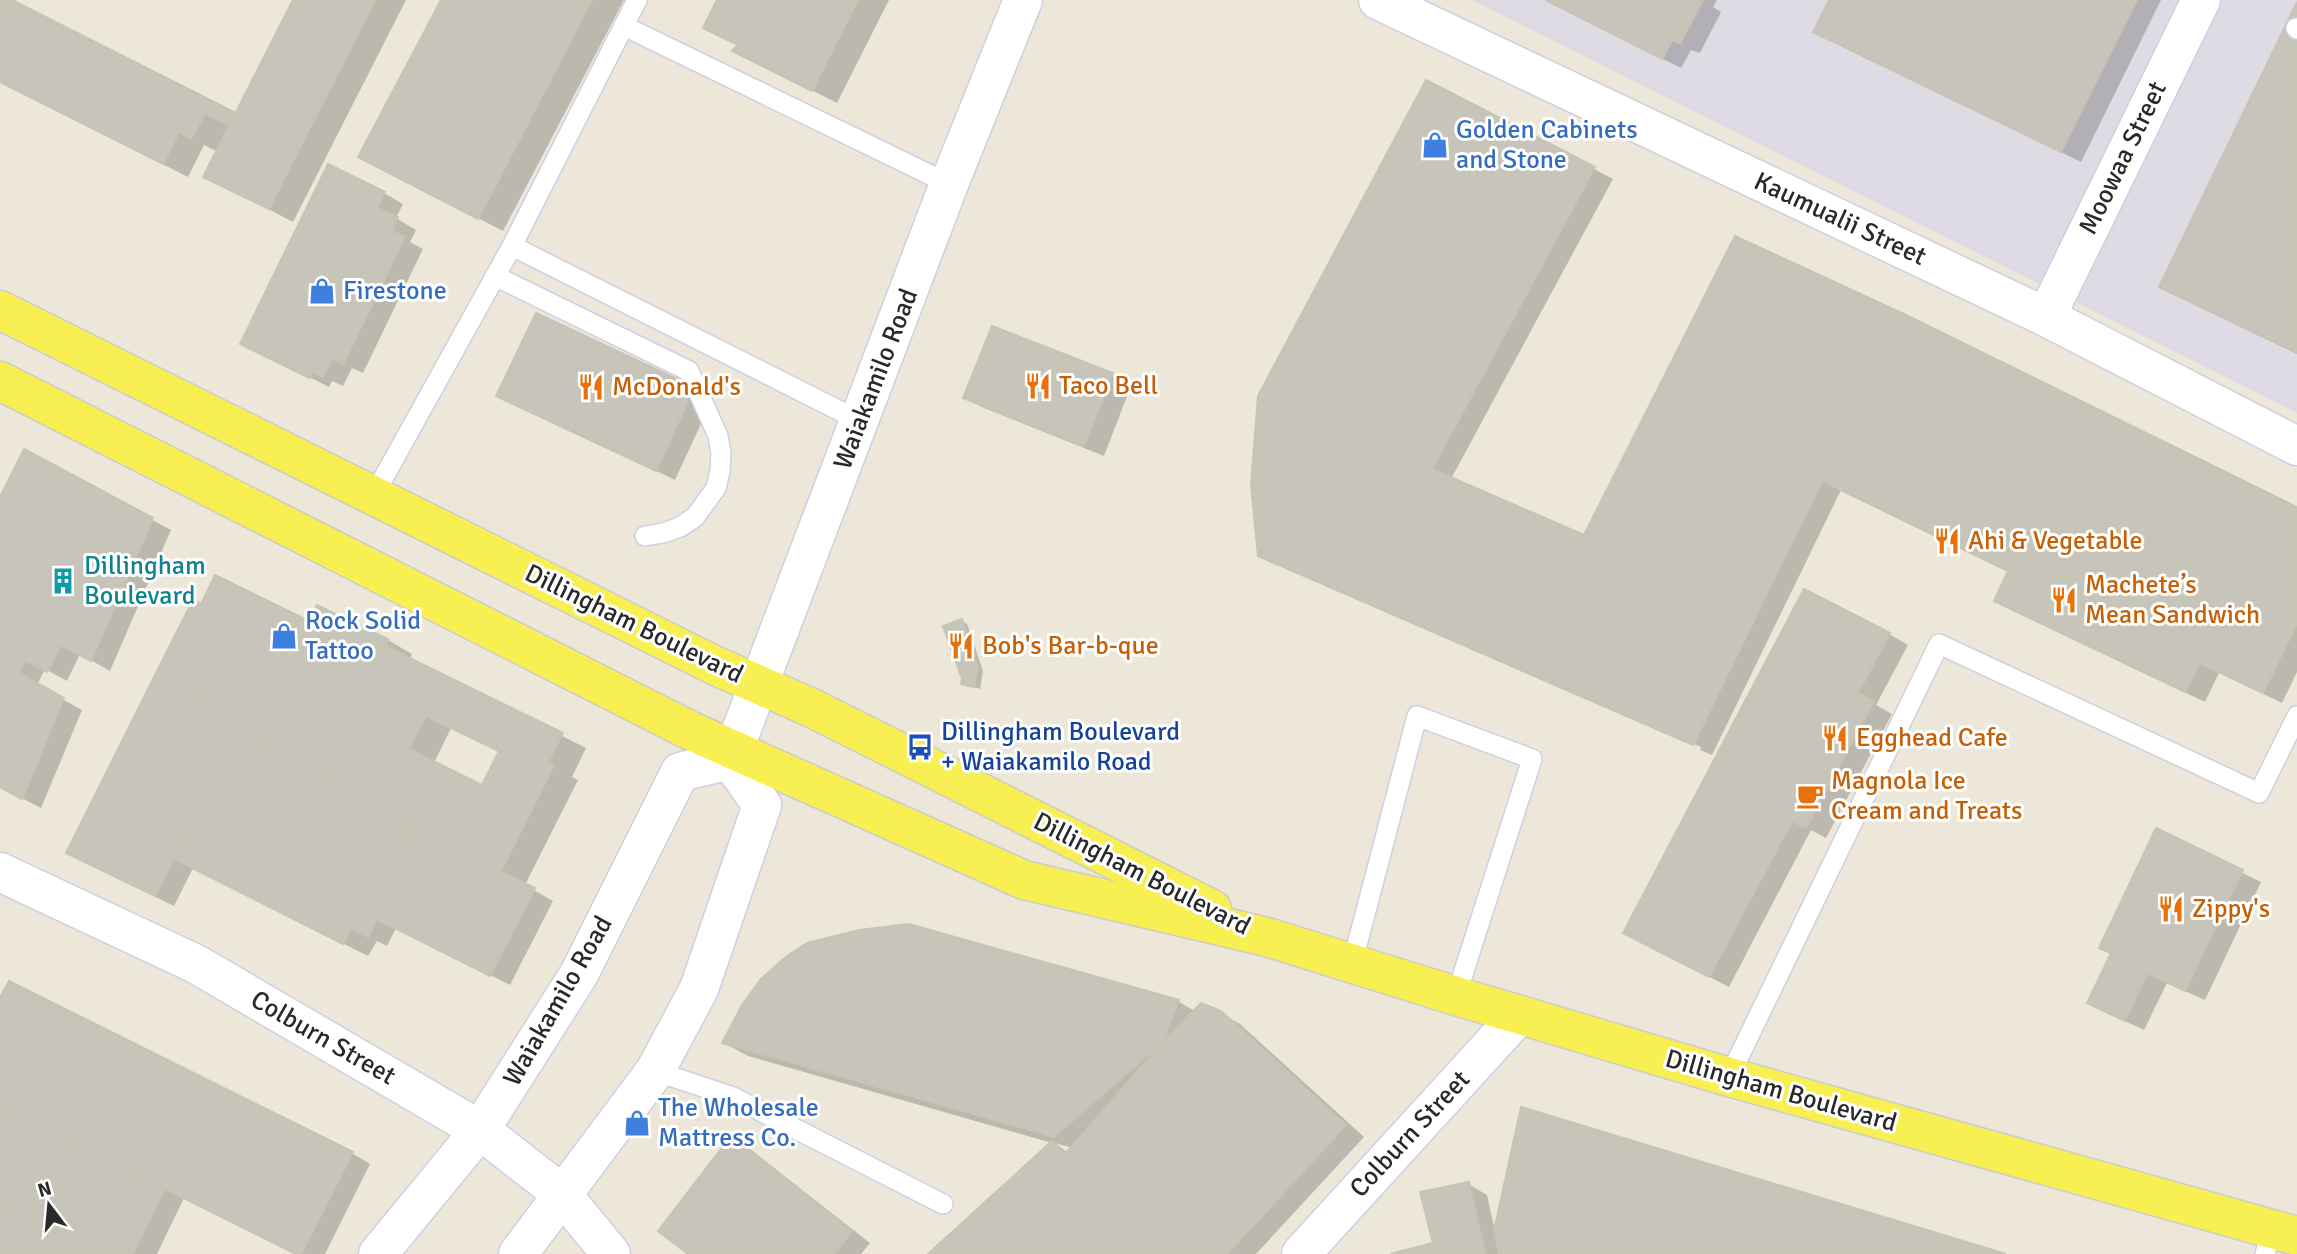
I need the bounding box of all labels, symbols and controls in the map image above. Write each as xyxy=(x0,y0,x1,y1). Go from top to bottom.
street label: Moowaa Street xyxy=(2072,76,2174,240)
place label: Golden Cabinets and Stone xyxy=(1456,114,1638,176)
shop icon: Golden Cabinets and Stone xyxy=(1420,130,1450,160)
street label: Kaumualii Street xyxy=(1749,165,1931,273)
place label: Firestone xyxy=(343,275,447,307)
shop icon: Firestone xyxy=(307,276,337,306)
street label: Waiakamilo Road xyxy=(827,284,925,474)
place label: Taco Bell xyxy=(1059,370,1158,402)
place label: McDonald's xyxy=(612,371,741,403)
restaurant icon: Taco Bell xyxy=(1023,371,1053,401)
restaurant icon: McDonald's xyxy=(576,372,606,402)
place label: Ahi & Vegetable xyxy=(1968,525,2142,557)
restaurant icon: Ahi & Vegetable xyxy=(1932,526,1962,556)
place label: Dillingham Boulevard xyxy=(84,550,206,612)
street label: Dillingham Boulevard xyxy=(520,557,748,691)
building icon: Dillingham Boulevard xyxy=(48,566,78,596)
place label: Machete’s Mean Sandwich xyxy=(2085,569,2260,631)
restaurant icon: Machete’s Mean Sandwich xyxy=(2049,585,2079,615)
place label: Rock Solid Tattoo xyxy=(305,605,421,667)
shop icon: Rock Solid Tattoo xyxy=(269,621,299,651)
place label: Bob's Bar-b-que xyxy=(982,630,1159,662)
restaurant icon: Bob's Bar-b-que xyxy=(946,631,976,661)
place label: Dillingham Boulevard + Waiakamilo Road xyxy=(941,716,1180,778)
place label: Egghead Cafe xyxy=(1856,722,2008,754)
restaurant icon: Egghead Cafe xyxy=(1820,723,1850,753)
bus stop icon: Dillingham Boulevard + Waiakamilo Road xyxy=(905,732,935,762)
place label: Magnola Ice Cream and Treats xyxy=(1831,765,2022,827)
cafe icon: Magnola Ice Cream and Treats xyxy=(1795,781,1825,811)
street label: Dillingham Boulevard xyxy=(1028,805,1256,943)
place label: Zippy's xyxy=(2192,893,2270,925)
restaurant icon: Zippy's xyxy=(2156,894,2186,924)
street label: Waiakamilo Road xyxy=(496,910,620,1092)
street label: Colburn Street xyxy=(245,984,401,1092)
street label: Dillingham Boulevard xyxy=(1662,1043,1900,1139)
street label: Colburn Street xyxy=(1343,1064,1477,1204)
place label: The Wholesale Mattress Co. xyxy=(658,1092,819,1154)
shop icon: The Wholesale Mattress Co. xyxy=(622,1108,652,1138)
north arrow xyxy=(14,1170,84,1240)
text: N xyxy=(35,1176,54,1203)

